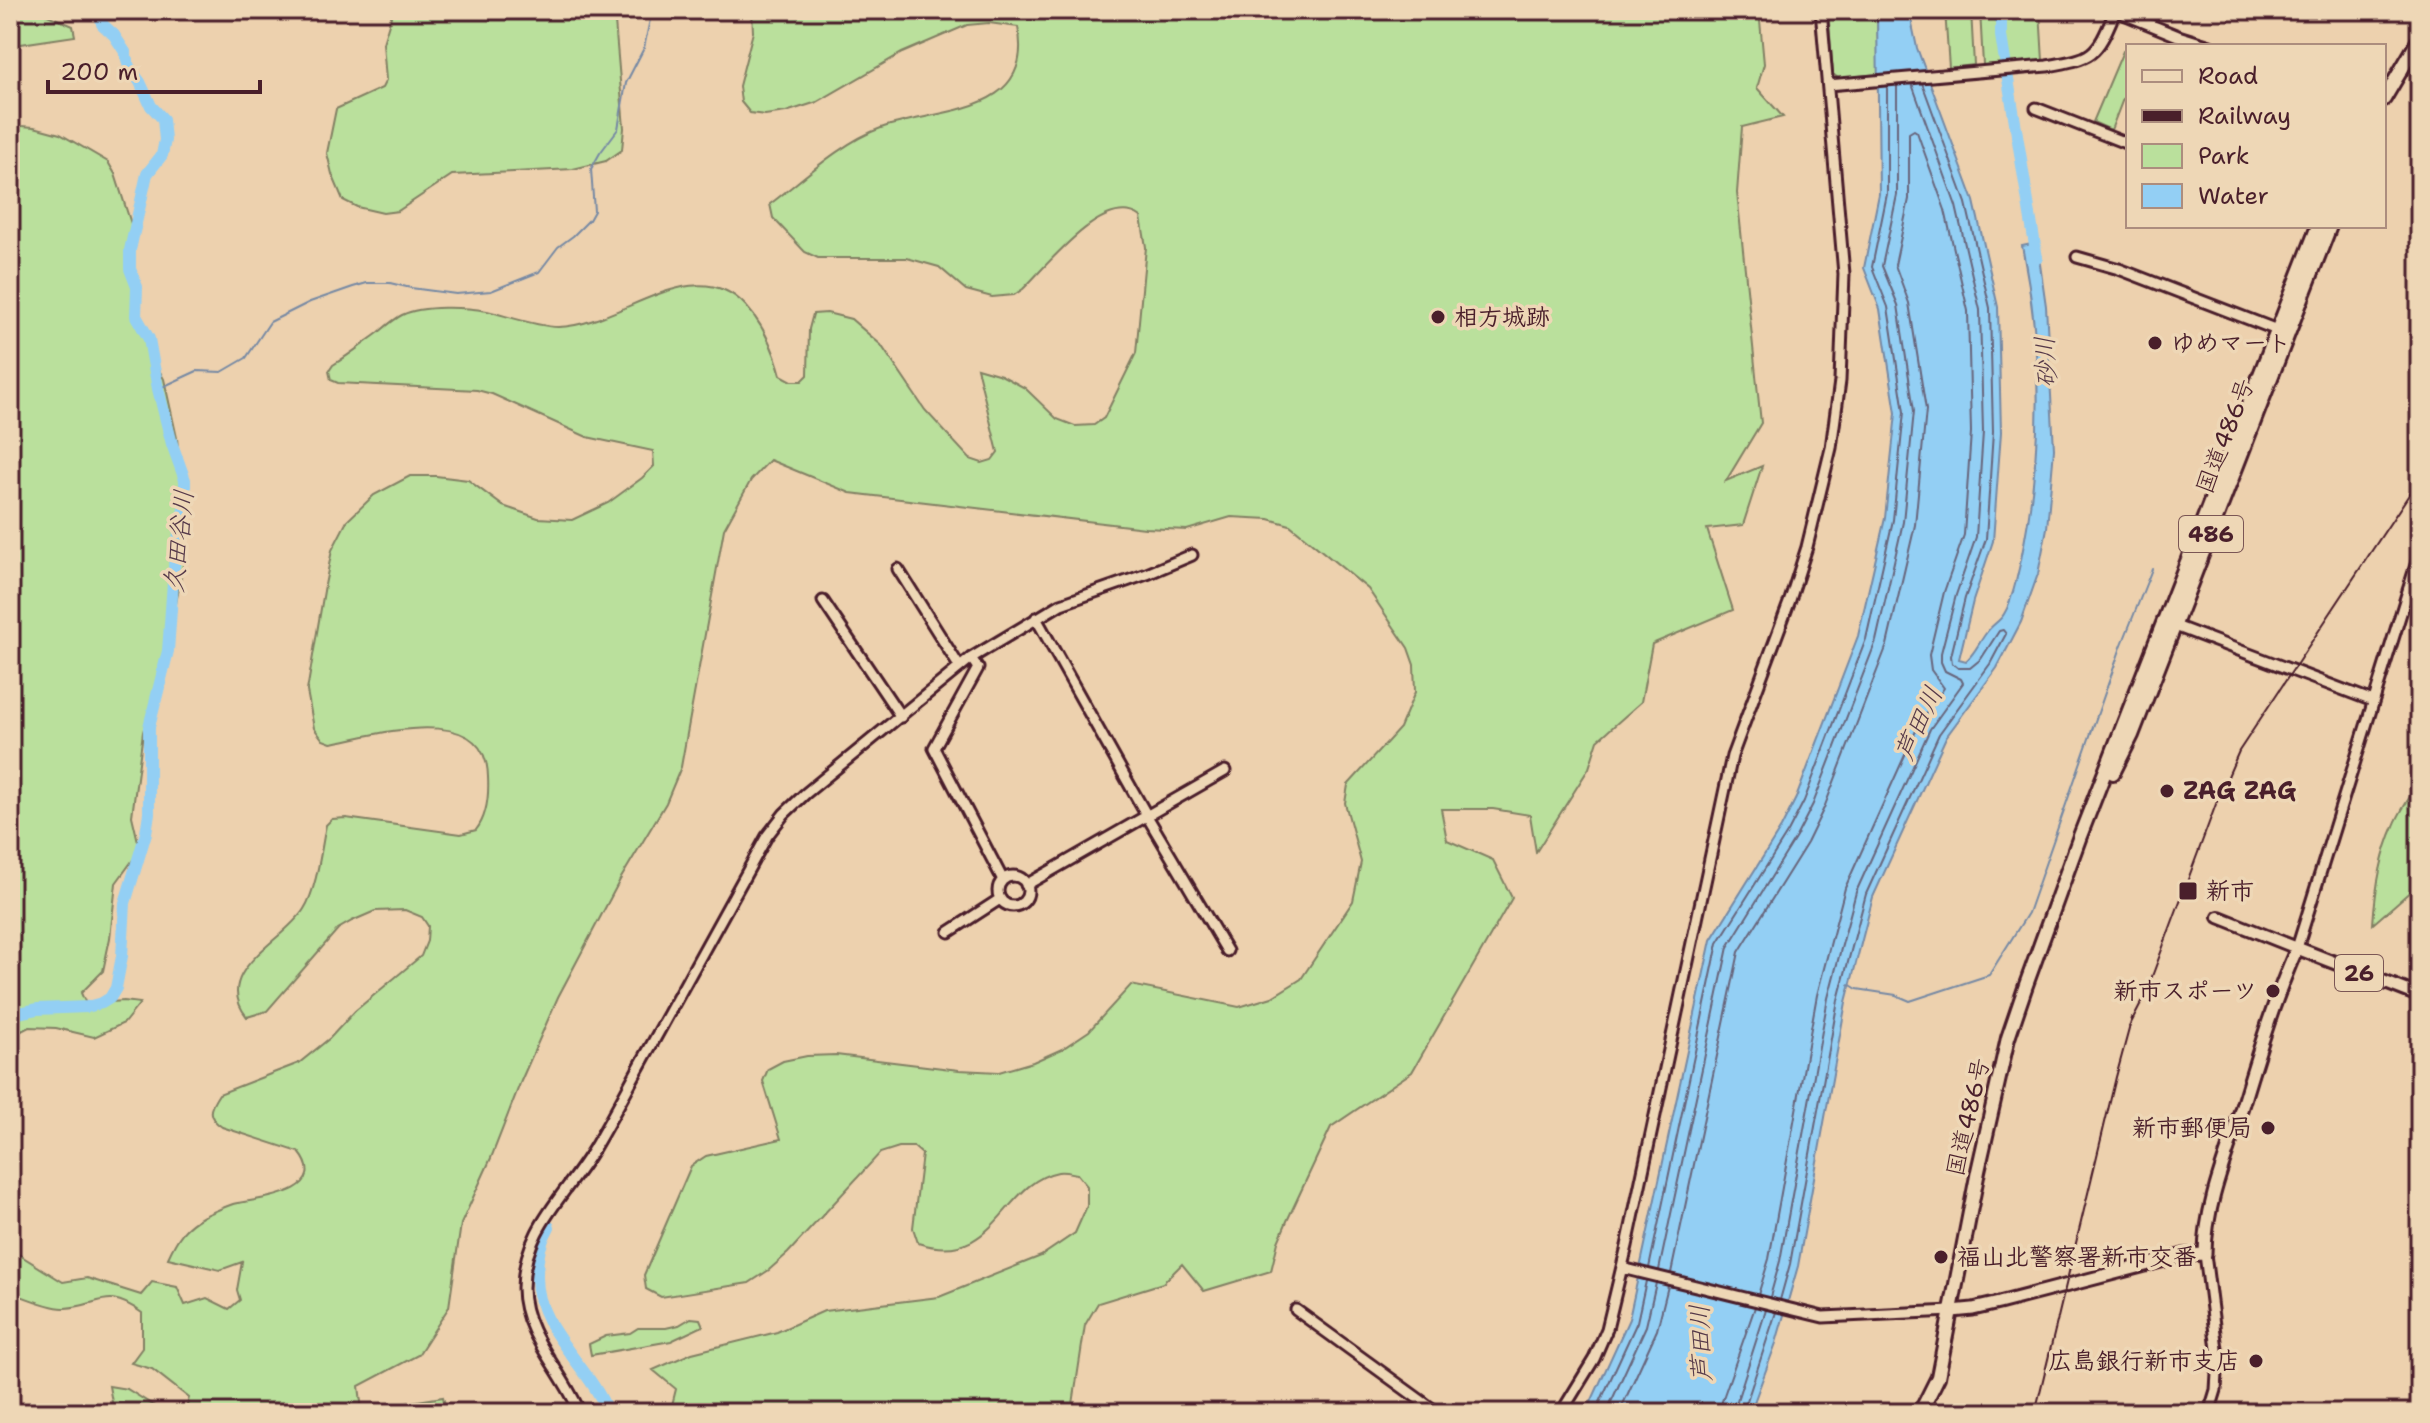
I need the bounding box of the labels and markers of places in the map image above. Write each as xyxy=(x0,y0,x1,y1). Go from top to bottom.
place label: 相方城跡 xyxy=(1454,301,1550,333)
marker: 相方城跡 xyxy=(1429,308,1447,326)
place label: ゆめマート xyxy=(2171,327,2291,359)
marker: ゆめマート xyxy=(2146,334,2164,352)
place label: ZAG ZAG xyxy=(2183,775,2296,807)
marker: ZAG ZAG xyxy=(2158,782,2176,800)
place label: 新市 xyxy=(2206,875,2254,907)
marker: 新市 xyxy=(2177,880,2199,902)
place label: 新市スポーツ xyxy=(2113,975,2257,1007)
marker: 新市スポーツ xyxy=(2264,982,2282,1000)
place label: 新市郵便局 xyxy=(2132,1112,2252,1144)
marker: 新市郵便局 xyxy=(2259,1119,2277,1137)
place label: 福山北警察署新市交番 xyxy=(1957,1241,2197,1273)
marker: 福山北警察署新市交番 xyxy=(1932,1248,1950,1266)
place label: 広島銀行新市支店 xyxy=(2048,1345,2240,1377)
marker: 広島銀行新市支店 xyxy=(2247,1352,2265,1370)

